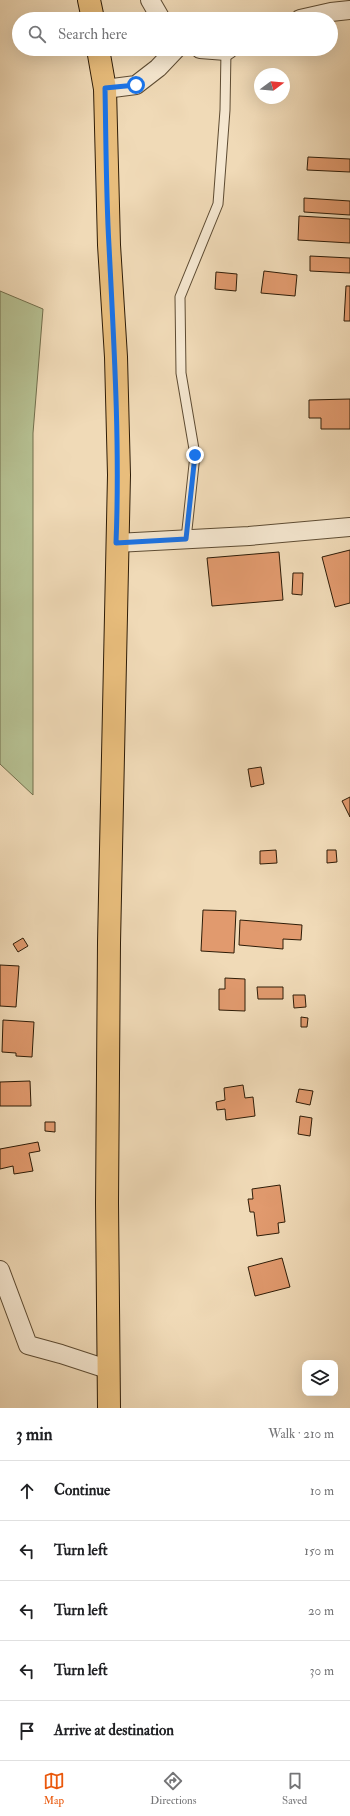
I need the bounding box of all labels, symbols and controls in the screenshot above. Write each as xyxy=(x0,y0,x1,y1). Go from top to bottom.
search box xyxy=(12,12,338,56)
icon: search xyxy=(26,23,48,45)
text: Search here xyxy=(58,25,127,44)
north arrow xyxy=(254,68,290,104)
route start xyxy=(127,76,145,94)
route end xyxy=(186,446,204,464)
map controls xyxy=(302,1360,338,1396)
button: layers xyxy=(302,1360,338,1396)
text: 3 min xyxy=(16,1424,53,1445)
text: Walk · 210 m xyxy=(268,1426,334,1442)
icon: ahead xyxy=(16,1480,38,1502)
text: Continue xyxy=(54,1481,110,1500)
text: 10 m xyxy=(310,1483,334,1499)
icon: left xyxy=(16,1540,38,1562)
text: Turn left xyxy=(54,1541,108,1560)
text: 150 m xyxy=(304,1543,334,1559)
icon: left xyxy=(16,1600,38,1622)
text: Turn left xyxy=(54,1601,108,1620)
text: 20 m xyxy=(308,1603,334,1619)
icon: left xyxy=(16,1660,38,1682)
text: Turn left xyxy=(54,1661,108,1680)
text: 30 m xyxy=(310,1663,334,1679)
icon: arrive xyxy=(16,1720,38,1742)
text: Arrive at destination xyxy=(54,1721,174,1740)
tab: Map xyxy=(43,1770,65,1807)
tab: Directions xyxy=(150,1770,197,1807)
tab: Saved xyxy=(282,1770,307,1807)

